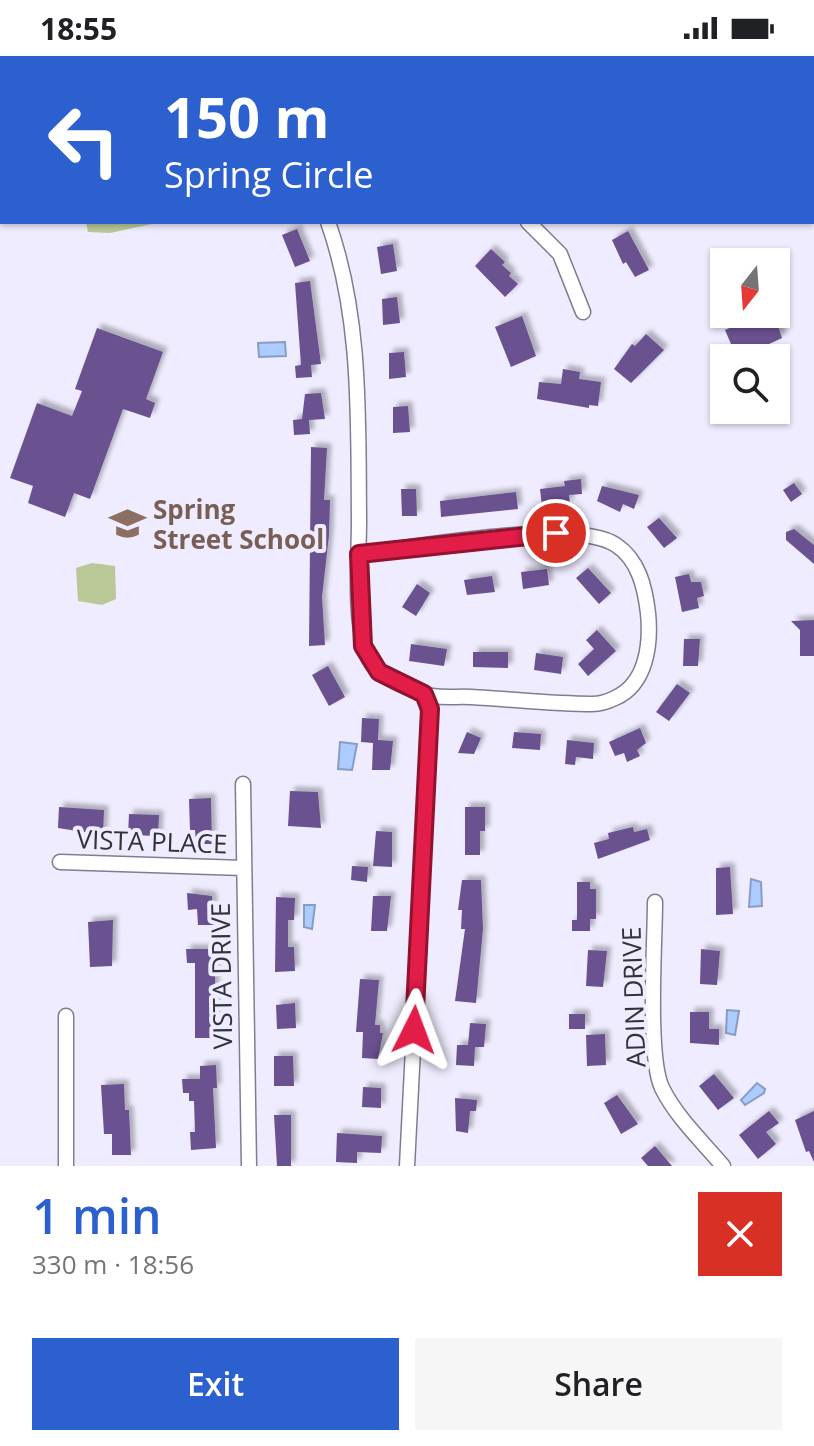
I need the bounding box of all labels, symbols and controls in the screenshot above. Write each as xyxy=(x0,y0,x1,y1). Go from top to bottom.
text: 18:55 xyxy=(40,8,117,49)
text: 150 m xyxy=(164,78,330,154)
icon: left xyxy=(32,88,136,192)
text: Spring Circle xyxy=(164,150,374,199)
north arrow xyxy=(710,248,790,328)
map controls xyxy=(710,248,790,424)
button: search xyxy=(710,344,790,424)
place label: Spring Street School xyxy=(153,491,324,557)
pin xyxy=(522,499,590,567)
school or university icon: Spring Street School xyxy=(108,505,146,543)
icon: arrive xyxy=(534,511,578,555)
street label: VISTA PLACE xyxy=(76,820,228,862)
street label: VISTA DRIVE xyxy=(202,902,240,1050)
street label: ADIN DRIVE xyxy=(613,926,653,1068)
position arrow xyxy=(372,988,456,1072)
text: 1 min xyxy=(32,1183,162,1248)
button: close xyxy=(698,1192,782,1276)
text: 330 m · 18:56 xyxy=(32,1246,194,1282)
button: Exit xyxy=(32,1338,399,1430)
button: Share xyxy=(415,1338,782,1430)

